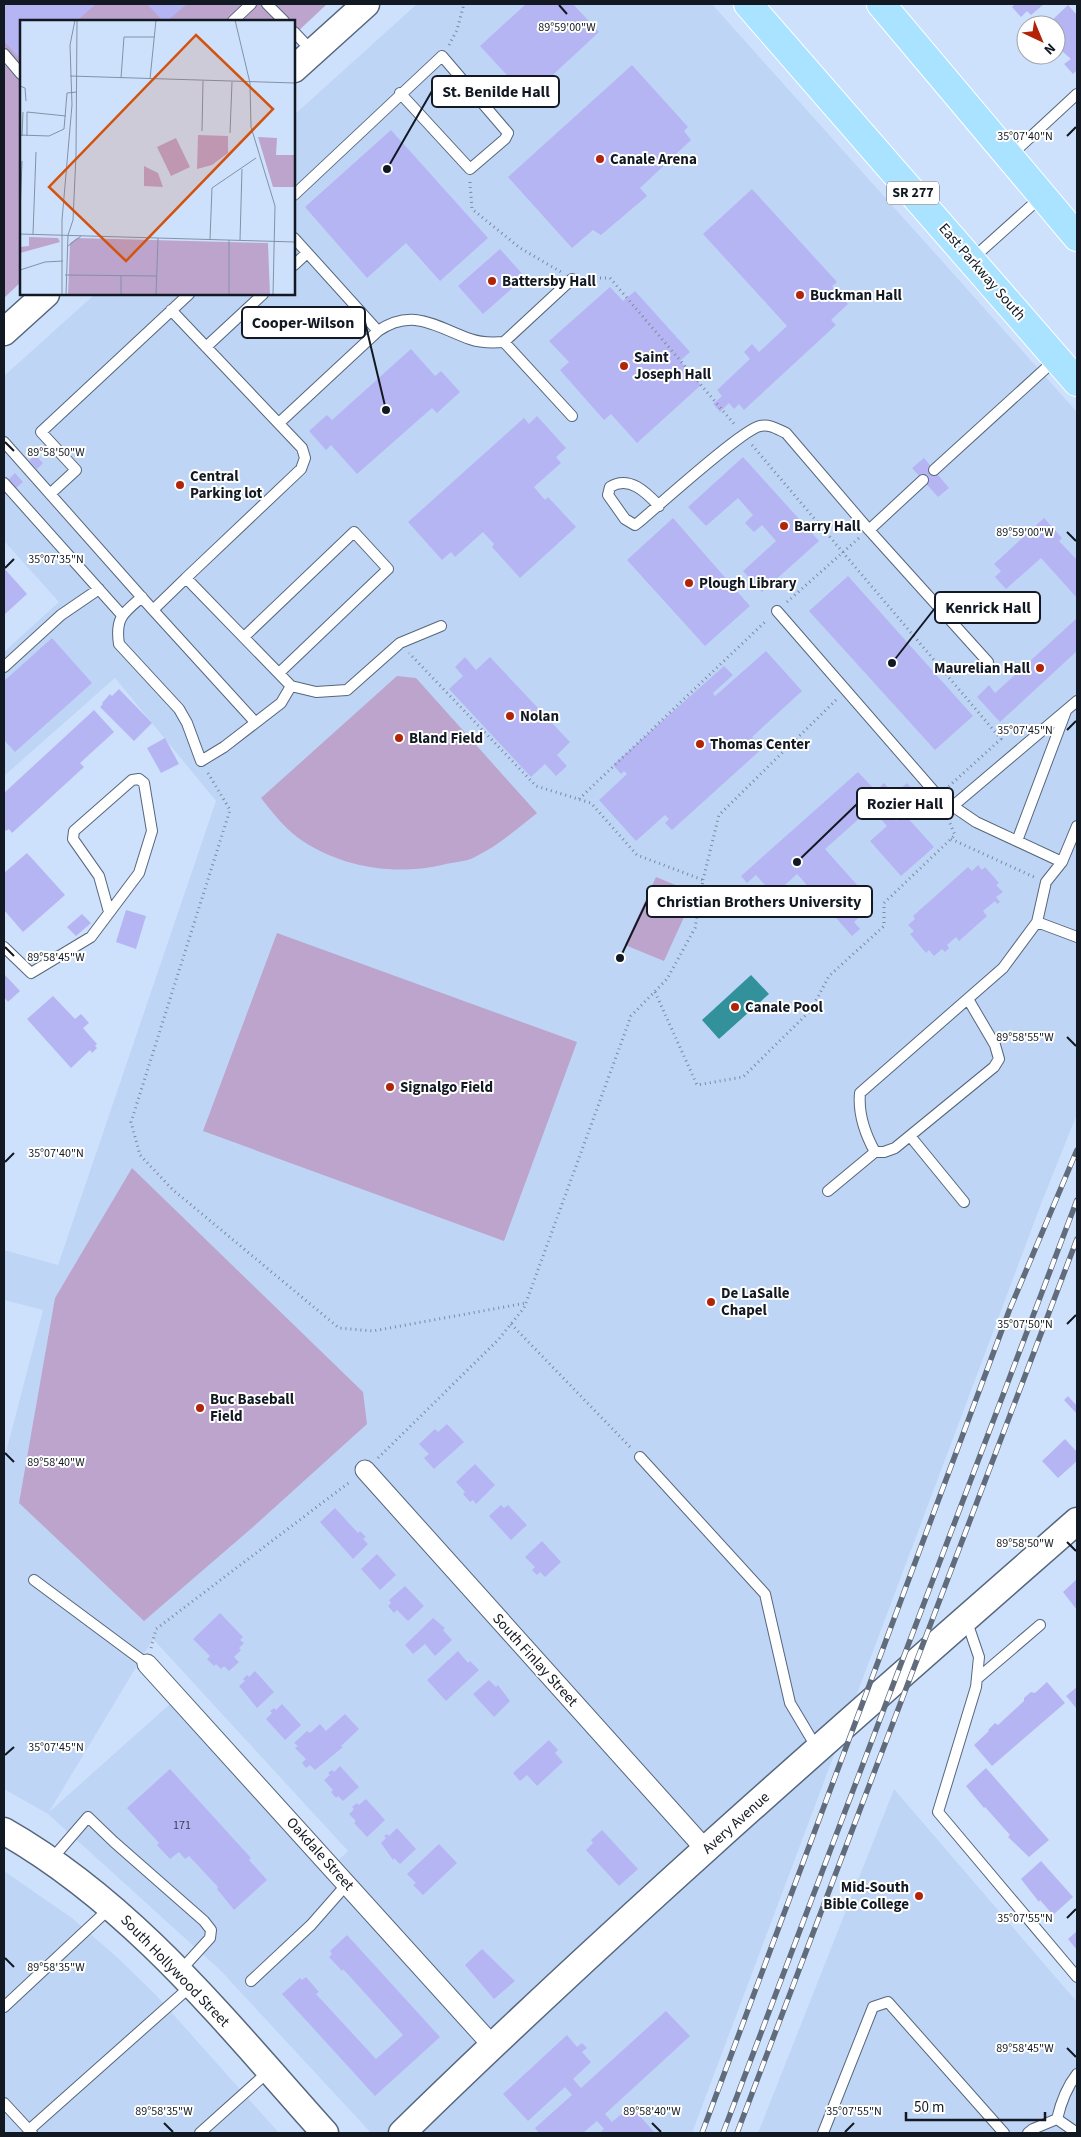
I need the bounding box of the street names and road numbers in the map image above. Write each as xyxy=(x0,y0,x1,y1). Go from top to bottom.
road number: SR 277 xyxy=(887,182,939,204)
street label: East Parkway South xyxy=(934,219,1030,325)
street label: South Finlay Street xyxy=(487,1609,583,1711)
street label: Avery Avenue xyxy=(698,1787,774,1859)
street label: Oakdale Street xyxy=(281,1813,359,1895)
street label: South Hollywood Street xyxy=(116,1910,234,2032)

